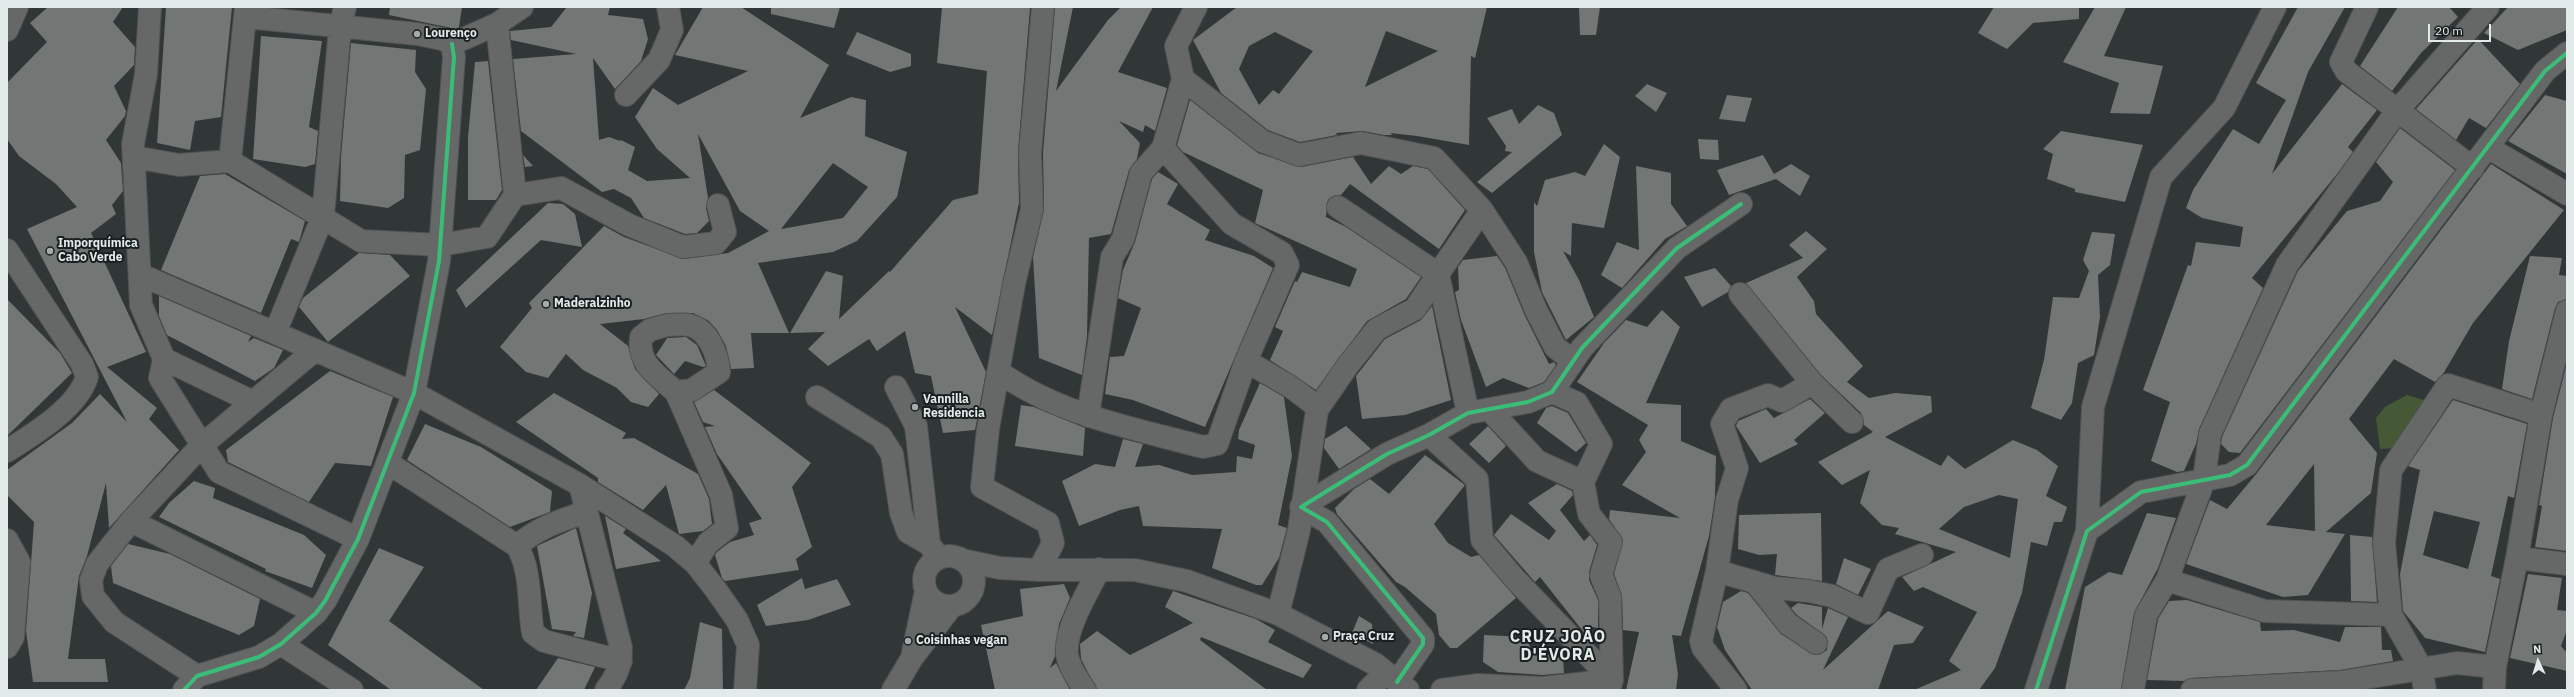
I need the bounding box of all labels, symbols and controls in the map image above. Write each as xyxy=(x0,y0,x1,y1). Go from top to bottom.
scale bar xyxy=(2430,16,2493,42)
text: 20 m xyxy=(2435,23,2463,38)
place label: Lourenço xyxy=(425,27,477,41)
marker: Lourenço xyxy=(412,29,422,39)
place label: Imporquímica Cabo Verde xyxy=(58,237,138,265)
marker: Imporquímica Cabo Verde xyxy=(45,246,55,256)
place label: Maderalzinho xyxy=(554,297,631,311)
marker: Maderalzinho xyxy=(541,299,551,309)
place label: Vannilla Residencia xyxy=(923,393,985,421)
marker: Vannilla Residencia xyxy=(910,402,920,412)
district label: CRUZ JOÃO D'ÉVORA xyxy=(1510,627,1606,665)
place label: Praça Cruz xyxy=(1333,630,1394,644)
marker: Praça Cruz xyxy=(1320,632,1330,642)
place label: Coisinhas vegan xyxy=(916,634,1007,648)
marker: Coisinhas vegan xyxy=(903,636,913,646)
north arrow xyxy=(2518,641,2558,681)
text: N xyxy=(2533,642,2542,656)

